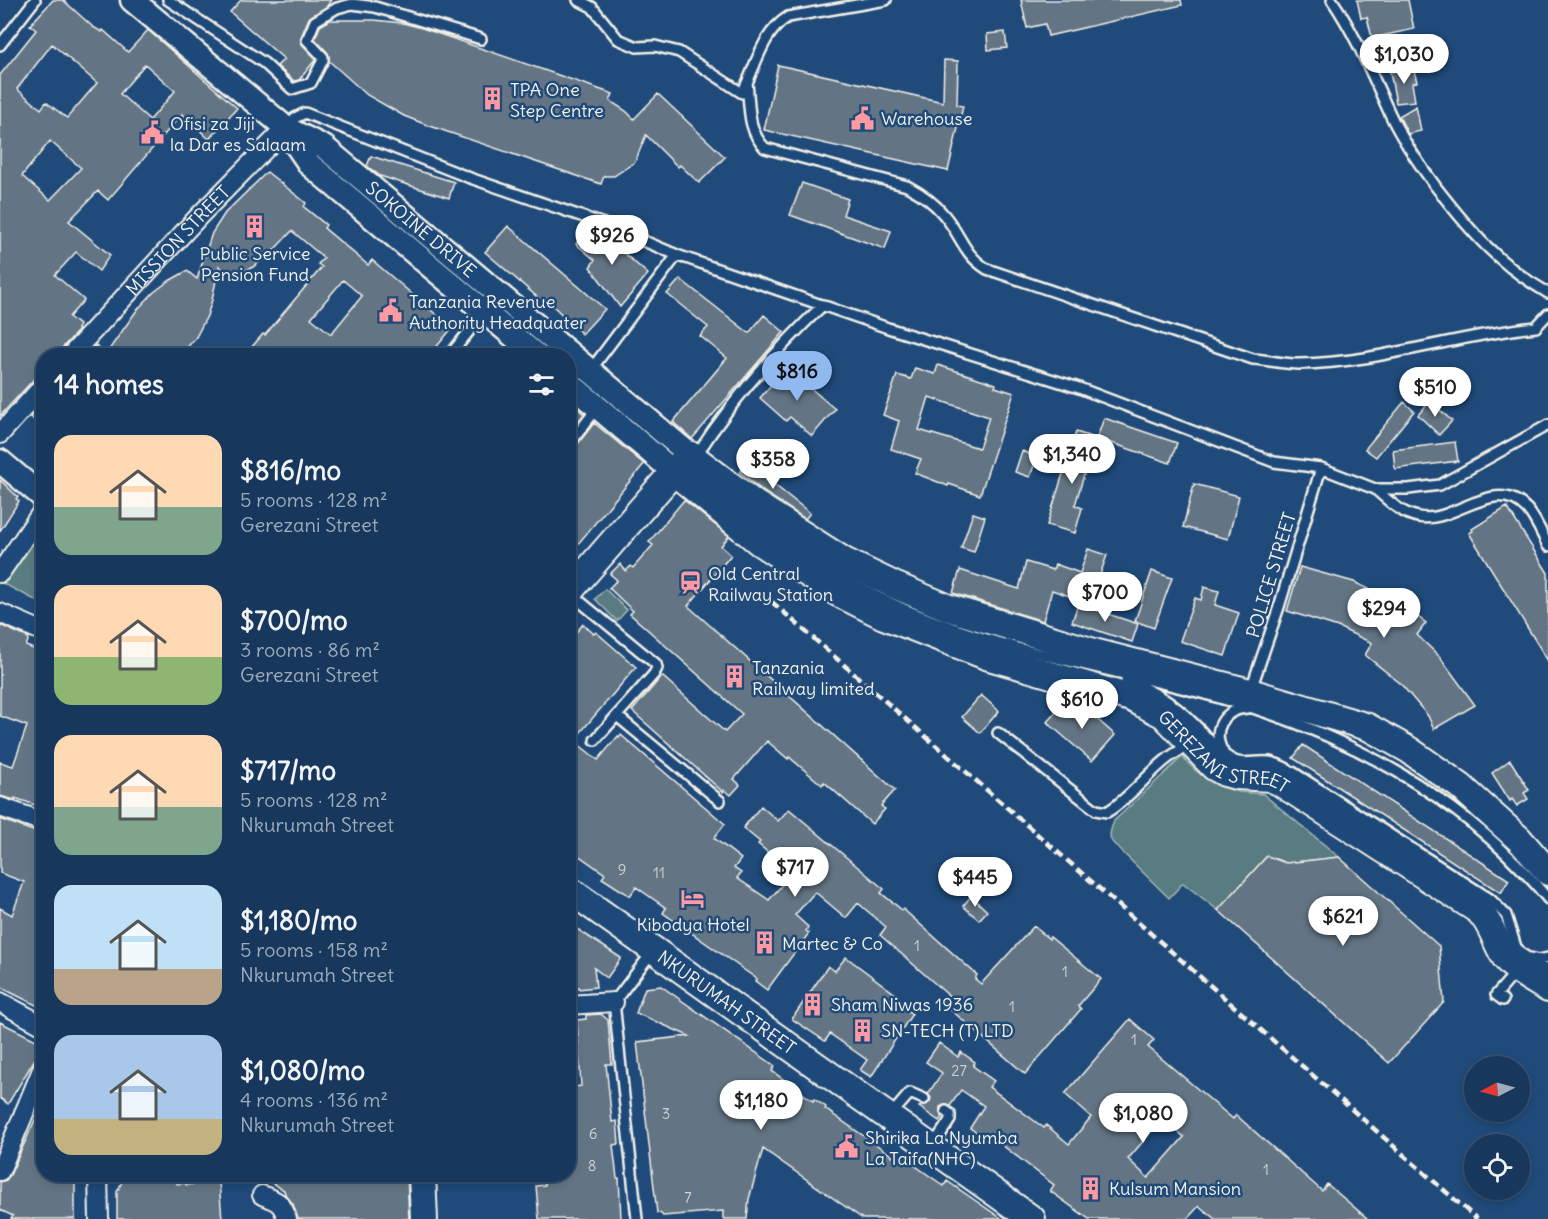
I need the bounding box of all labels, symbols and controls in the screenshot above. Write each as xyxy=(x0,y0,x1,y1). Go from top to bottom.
pin: $1,030 xyxy=(1355,34,1453,85)
text: $1,030 xyxy=(1374,41,1434,66)
place label: TPA One Step Centre xyxy=(510,78,604,122)
building icon: TPA One Step Centre xyxy=(479,86,505,112)
public building icon: Warehouse xyxy=(850,105,876,131)
place label: Warehouse xyxy=(881,107,972,130)
place label: Ofisi za Jiji la Dar es Salaam xyxy=(170,112,306,156)
public building icon: Ofisi za Jiji la Dar es Salaam xyxy=(139,120,165,146)
street label: SOKOINE DRIVE xyxy=(361,176,481,282)
street label: MISSION STREET xyxy=(120,180,234,300)
building icon: Public Service Pension Fund xyxy=(242,214,268,240)
pin: $926 xyxy=(576,215,648,266)
text: $926 xyxy=(589,222,635,247)
place label: Public Service Pension Fund xyxy=(199,242,311,286)
place label: Tanzania Revenue Authority Headquater xyxy=(409,290,587,334)
public building icon: Tanzania Revenue Authority Headquater xyxy=(378,298,404,324)
pin: $816 xyxy=(761,351,833,402)
text: $816 xyxy=(776,358,818,383)
pin: $510 xyxy=(1399,367,1471,418)
text: 14 homes xyxy=(54,368,164,401)
icon: filters xyxy=(525,368,558,401)
text: $510 xyxy=(1413,374,1457,399)
pin: $1,340 xyxy=(1023,434,1121,485)
pin: $358 xyxy=(737,439,809,490)
text: $1,340 xyxy=(1043,441,1101,466)
text: $358 xyxy=(750,446,796,471)
text: $816/mo xyxy=(240,454,341,487)
icon: home xyxy=(102,459,174,531)
text: 5 rooms · 128 m² xyxy=(240,487,388,512)
street label: POLICE STREET xyxy=(1241,509,1301,641)
text: Gerezani Street xyxy=(240,512,379,537)
place label: Old Central Railway Station xyxy=(708,562,833,606)
station icon: Old Central Railway Station xyxy=(677,570,703,596)
pin: $700 xyxy=(1069,572,1141,623)
text: $700 xyxy=(1081,579,1129,604)
pin: $294 xyxy=(1348,588,1420,639)
text: $294 xyxy=(1361,595,1407,620)
text: $700/mo xyxy=(240,604,348,637)
icon: home xyxy=(102,609,174,681)
text: 3 rooms · 86 m² xyxy=(240,637,380,662)
place label: Tanzania Railway limited xyxy=(752,656,875,700)
text: Gerezani Street xyxy=(240,662,379,687)
building icon: Tanzania Railway limited xyxy=(721,664,747,690)
pin: $610 xyxy=(1046,679,1118,730)
text: $610 xyxy=(1060,686,1104,711)
street label: GEREZANI STREET xyxy=(1154,705,1294,797)
text: $717/mo xyxy=(240,754,336,787)
icon: home xyxy=(102,759,174,831)
text: 5 rooms · 128 m² xyxy=(240,787,388,812)
text: Nkurumah Street xyxy=(240,812,394,837)
pin: $717 xyxy=(759,847,831,898)
text: $717 xyxy=(776,854,814,879)
pin: $445 xyxy=(939,857,1011,908)
house number: 9 xyxy=(618,860,626,879)
house number: 11 xyxy=(653,863,665,882)
text: $445 xyxy=(952,864,998,889)
hotel icon: Kibodya Hotel xyxy=(680,885,706,911)
pin: $621 xyxy=(1307,896,1379,947)
text: $621 xyxy=(1322,903,1364,928)
text: $1,180/mo xyxy=(240,904,357,937)
icon: home xyxy=(102,909,174,981)
place label: Kibodya Hotel xyxy=(636,913,750,936)
building icon: Martec & Co xyxy=(751,930,777,956)
place label: Martec & Co xyxy=(782,932,883,955)
house number: 1 xyxy=(914,936,920,955)
text: 5 rooms · 158 m² xyxy=(240,937,388,962)
street label: NKURUMAH STREET xyxy=(653,945,801,1059)
text: Nkurumah Street xyxy=(240,962,394,987)
house number: 1 xyxy=(1062,962,1068,981)
building icon: Sham Niwas 1936 xyxy=(800,991,826,1017)
place label: Sham Niwas 1936 xyxy=(831,993,973,1016)
house number: 1 xyxy=(1009,997,1015,1016)
building icon: SN-TECH (T) LTD xyxy=(850,1017,876,1043)
place label: SN-TECH (T) LTD xyxy=(881,1019,1014,1042)
house number: 1 xyxy=(1131,1030,1137,1049)
text: $1,080/mo xyxy=(240,1054,365,1087)
north arrow xyxy=(1464,1056,1530,1122)
map controls xyxy=(1464,1056,1530,1200)
icon: home xyxy=(102,1059,174,1131)
house number: 27 xyxy=(951,1061,967,1080)
pin: $1,180 xyxy=(712,1080,810,1131)
text: 4 rooms · 136 m² xyxy=(240,1087,388,1112)
text: $1,180 xyxy=(734,1087,788,1112)
pin: $1,080 xyxy=(1094,1093,1192,1144)
text: $1,080 xyxy=(1113,1100,1173,1125)
house number: 3 xyxy=(662,1104,670,1123)
text: Nkurumah Street xyxy=(240,1112,394,1137)
house number: 6 xyxy=(589,1124,597,1143)
place label: Shirika La Nyumba La Taifa(NHC) xyxy=(865,1126,1018,1170)
public building icon: Shirika La Nyumba La Taifa(NHC) xyxy=(834,1134,860,1160)
button: locate xyxy=(1464,1134,1530,1200)
house number: 8 xyxy=(588,1156,596,1175)
house number: 1 xyxy=(1263,1160,1269,1179)
building icon: Kulsum Mansion xyxy=(1078,1175,1104,1201)
place label: Kulsum Mansion xyxy=(1109,1177,1241,1200)
house number: 7 xyxy=(684,1188,692,1207)

